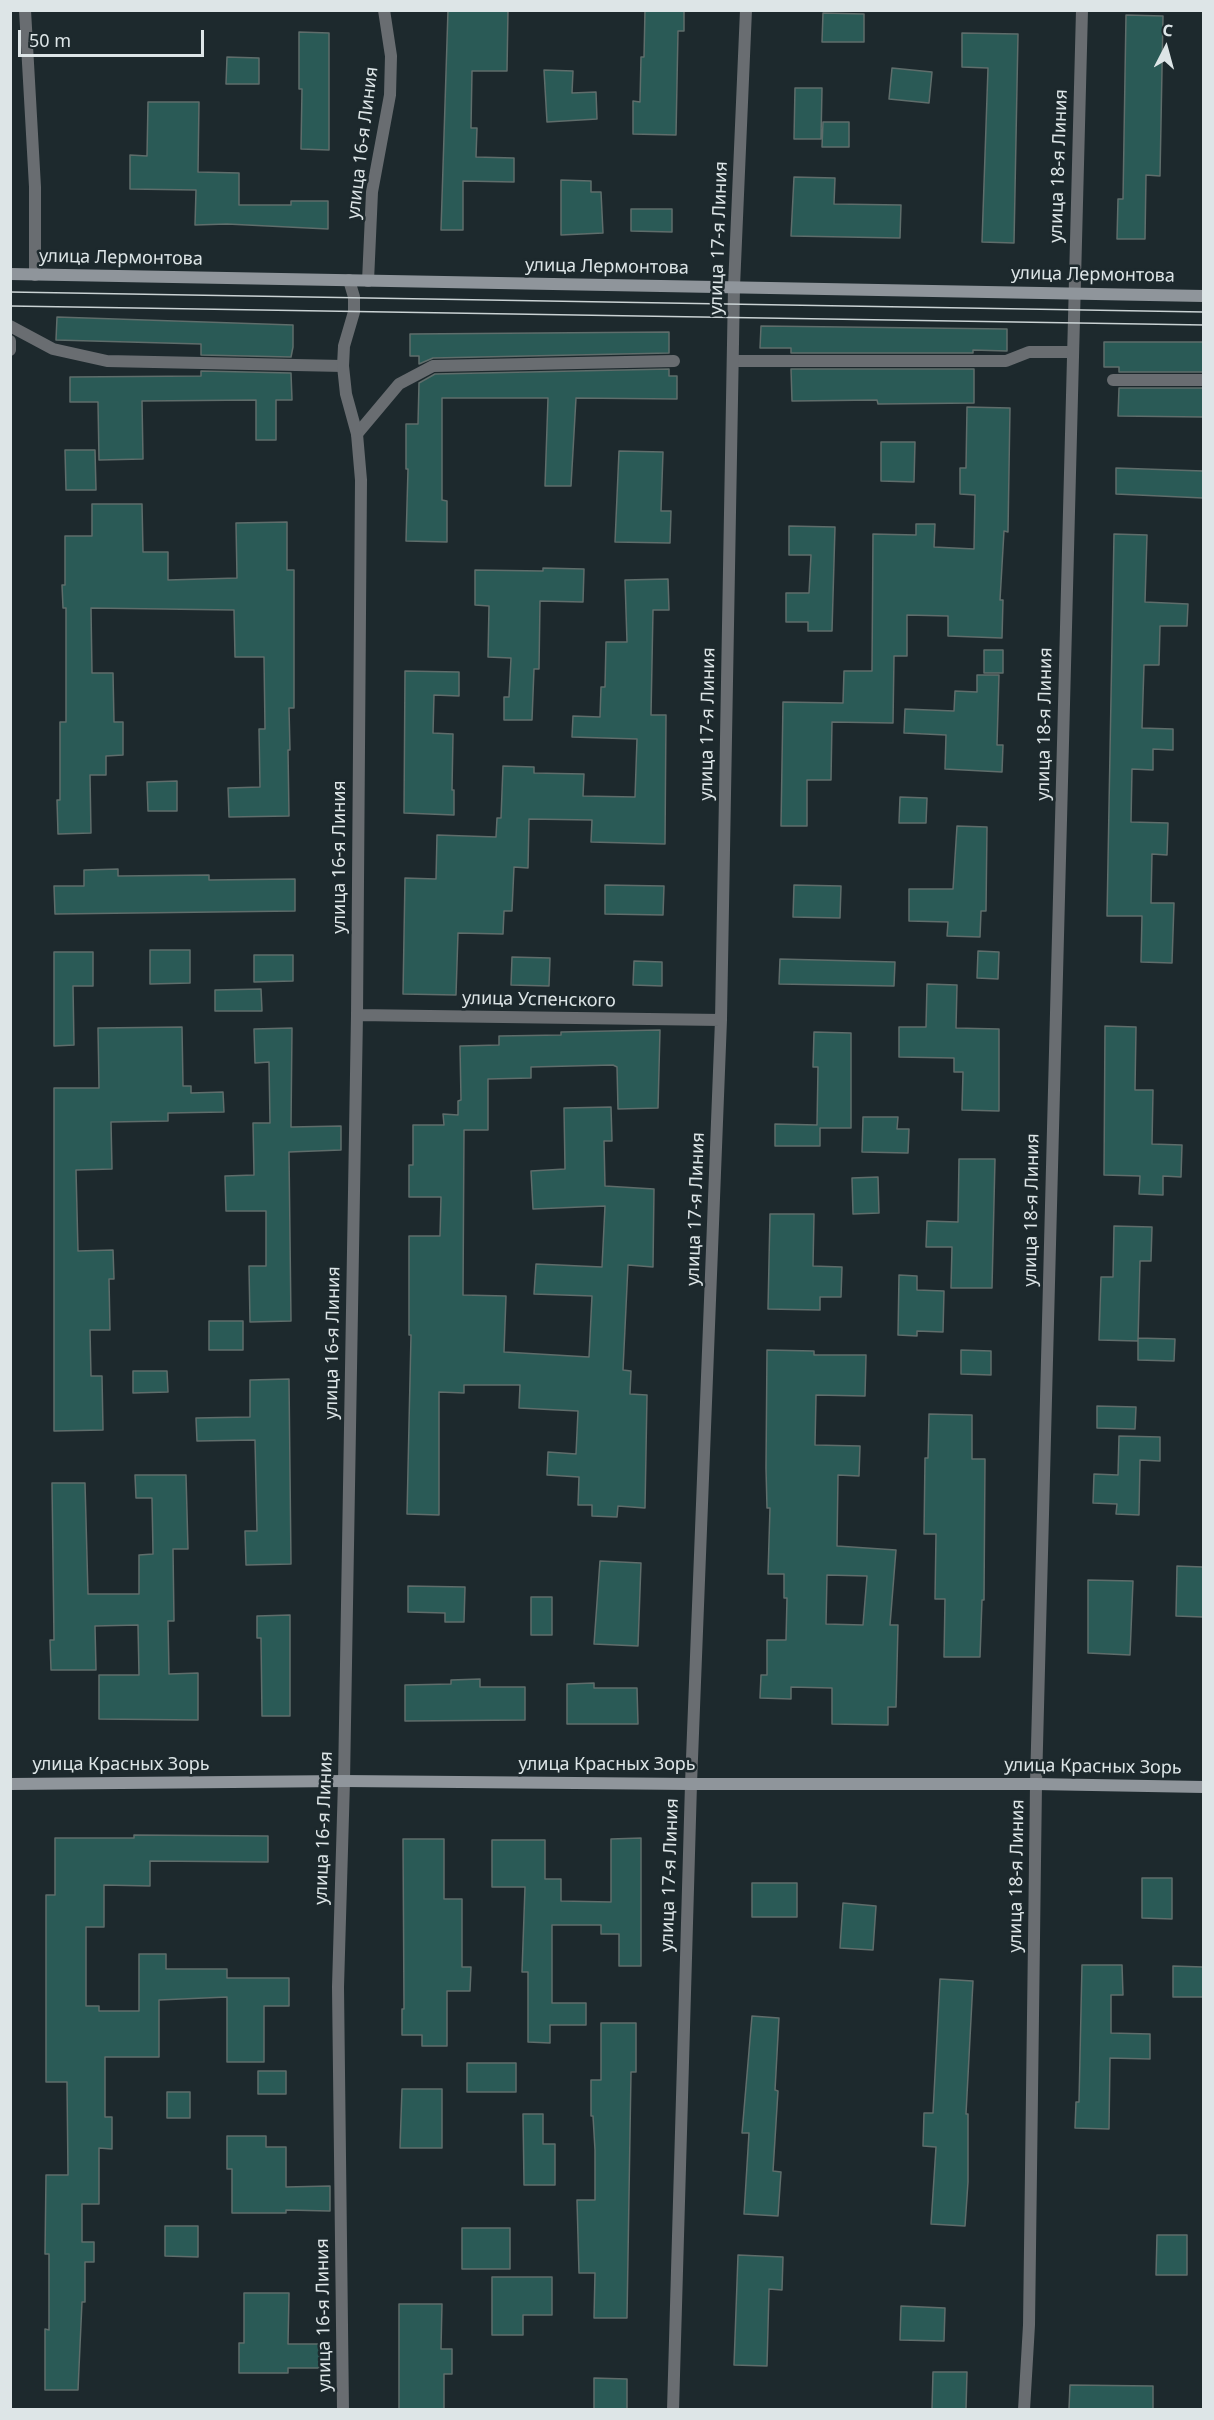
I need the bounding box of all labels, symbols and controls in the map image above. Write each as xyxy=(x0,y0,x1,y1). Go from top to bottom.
scale bar xyxy=(21,18,207,56)
north arrow xyxy=(1136,18,1196,78)
text: С xyxy=(1162,19,1174,42)
text: 50 m xyxy=(29,28,71,52)
street label: улица 16-я Линия xyxy=(343,65,383,221)
street label: улица 18-я Линия xyxy=(1046,89,1072,243)
street label: улица 17-я Линия xyxy=(706,161,732,315)
street label: улица Лермонтова xyxy=(39,246,203,270)
street label: улица Лермонтова xyxy=(525,255,689,279)
street label: улица Лермонтова xyxy=(1011,263,1175,287)
street label: улица 17-я Линия xyxy=(696,647,720,801)
street label: улица 18-я Линия xyxy=(1033,647,1057,801)
street label: улица 16-я Линия xyxy=(329,780,351,934)
street label: улица Успенского xyxy=(462,988,616,1012)
street label: улица 17-я Линия xyxy=(683,1132,709,1286)
street label: улица 18-я Линия xyxy=(1020,1133,1044,1287)
street label: улица 16-я Линия xyxy=(321,1266,345,1420)
street label: улица 16-я Линия xyxy=(311,1751,337,1905)
street label: улица Красных Зорь xyxy=(32,1754,210,1776)
street label: улица Красных Зорь xyxy=(518,1754,696,1776)
street label: улица Красных Зорь xyxy=(1004,1755,1182,1779)
street label: улица 17-я Линия xyxy=(657,1798,683,1952)
street label: улица 18-я Линия xyxy=(1005,1799,1029,1953)
street label: улица 16-я Линия xyxy=(312,2238,336,2392)

